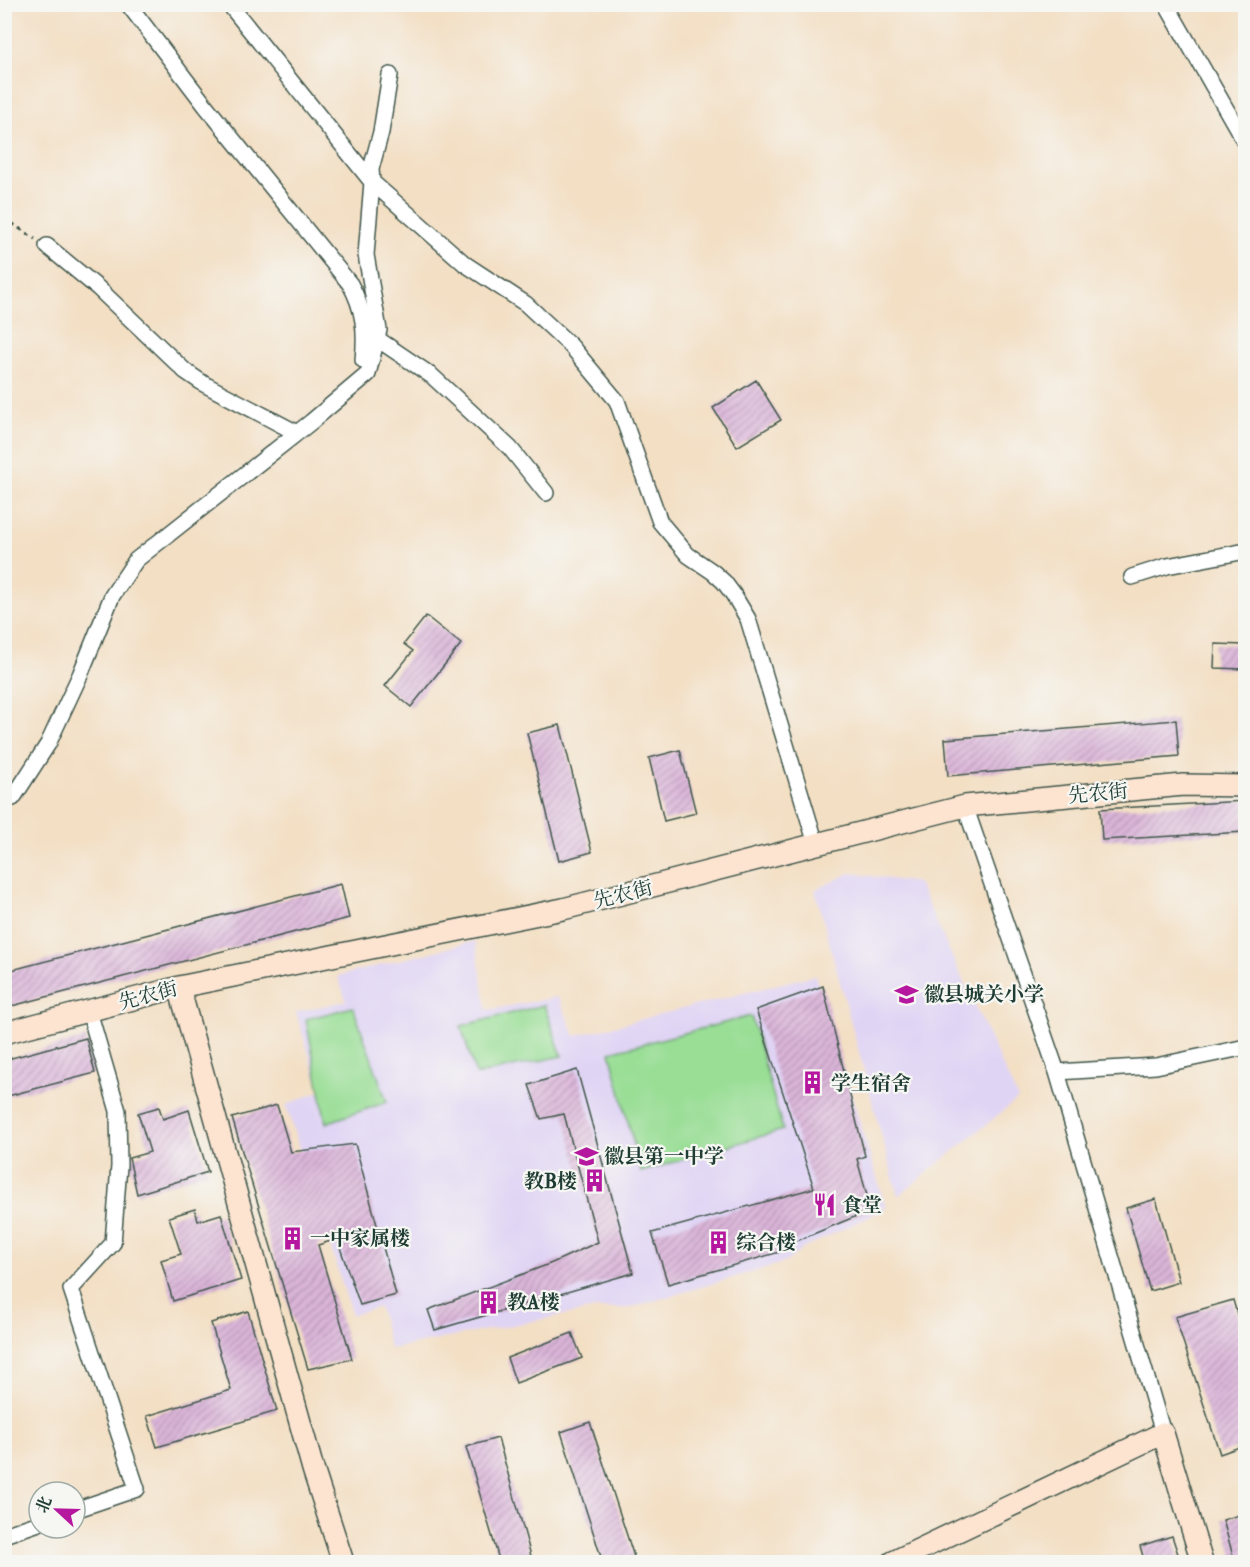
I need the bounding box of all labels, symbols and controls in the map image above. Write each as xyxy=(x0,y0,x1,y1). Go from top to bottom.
street label: 先农街 xyxy=(1067,778,1129,809)
street label: 先农街 xyxy=(591,875,655,914)
street label: 先农街 xyxy=(116,976,180,1015)
school or university icon: 徽县城关小学 xyxy=(893,981,919,1007)
place label: 徽县城关小学 xyxy=(924,982,1044,1007)
building icon: 学生宿舍 xyxy=(800,1070,826,1096)
place label: 学生宿舍 xyxy=(831,1071,911,1096)
school or university icon: 徽县第一中学 xyxy=(573,1143,599,1169)
place label: 徽县第一中学 xyxy=(604,1144,724,1169)
building icon: 教B楼 xyxy=(582,1168,608,1194)
place label: 教B楼 xyxy=(524,1169,577,1194)
restaurant icon: 食堂 xyxy=(811,1192,837,1218)
place label: 食堂 xyxy=(842,1193,882,1218)
building icon: 一中家属楼 xyxy=(279,1225,305,1251)
place label: 一中家属楼 xyxy=(310,1226,410,1251)
building icon: 综合楼 xyxy=(705,1229,731,1255)
place label: 综合楼 xyxy=(736,1230,796,1255)
building icon: 教A楼 xyxy=(476,1289,502,1315)
place label: 教A楼 xyxy=(507,1290,560,1315)
north arrow xyxy=(27,1480,87,1540)
text: 北 xyxy=(32,1494,56,1516)

